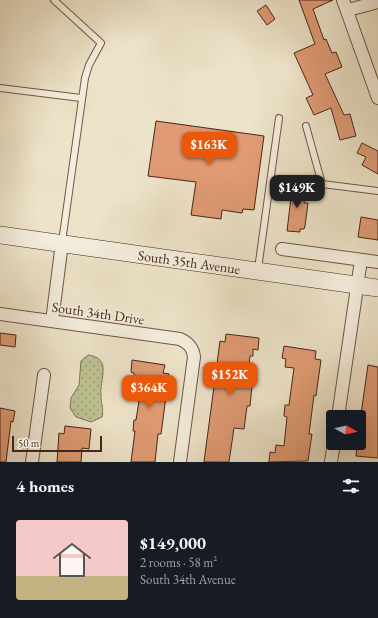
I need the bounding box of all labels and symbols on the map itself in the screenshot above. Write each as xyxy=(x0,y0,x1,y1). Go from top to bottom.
pin: $163K xyxy=(181,132,237,166)
pin: $149K xyxy=(269,175,325,209)
street label: South 35th Avenue xyxy=(137,246,242,278)
street label: South 34th Drive xyxy=(51,298,146,328)
pin: $152K xyxy=(202,362,258,396)
pin: $364K xyxy=(121,375,177,409)
north arrow xyxy=(326,410,366,450)
scale bar xyxy=(12,434,102,453)

